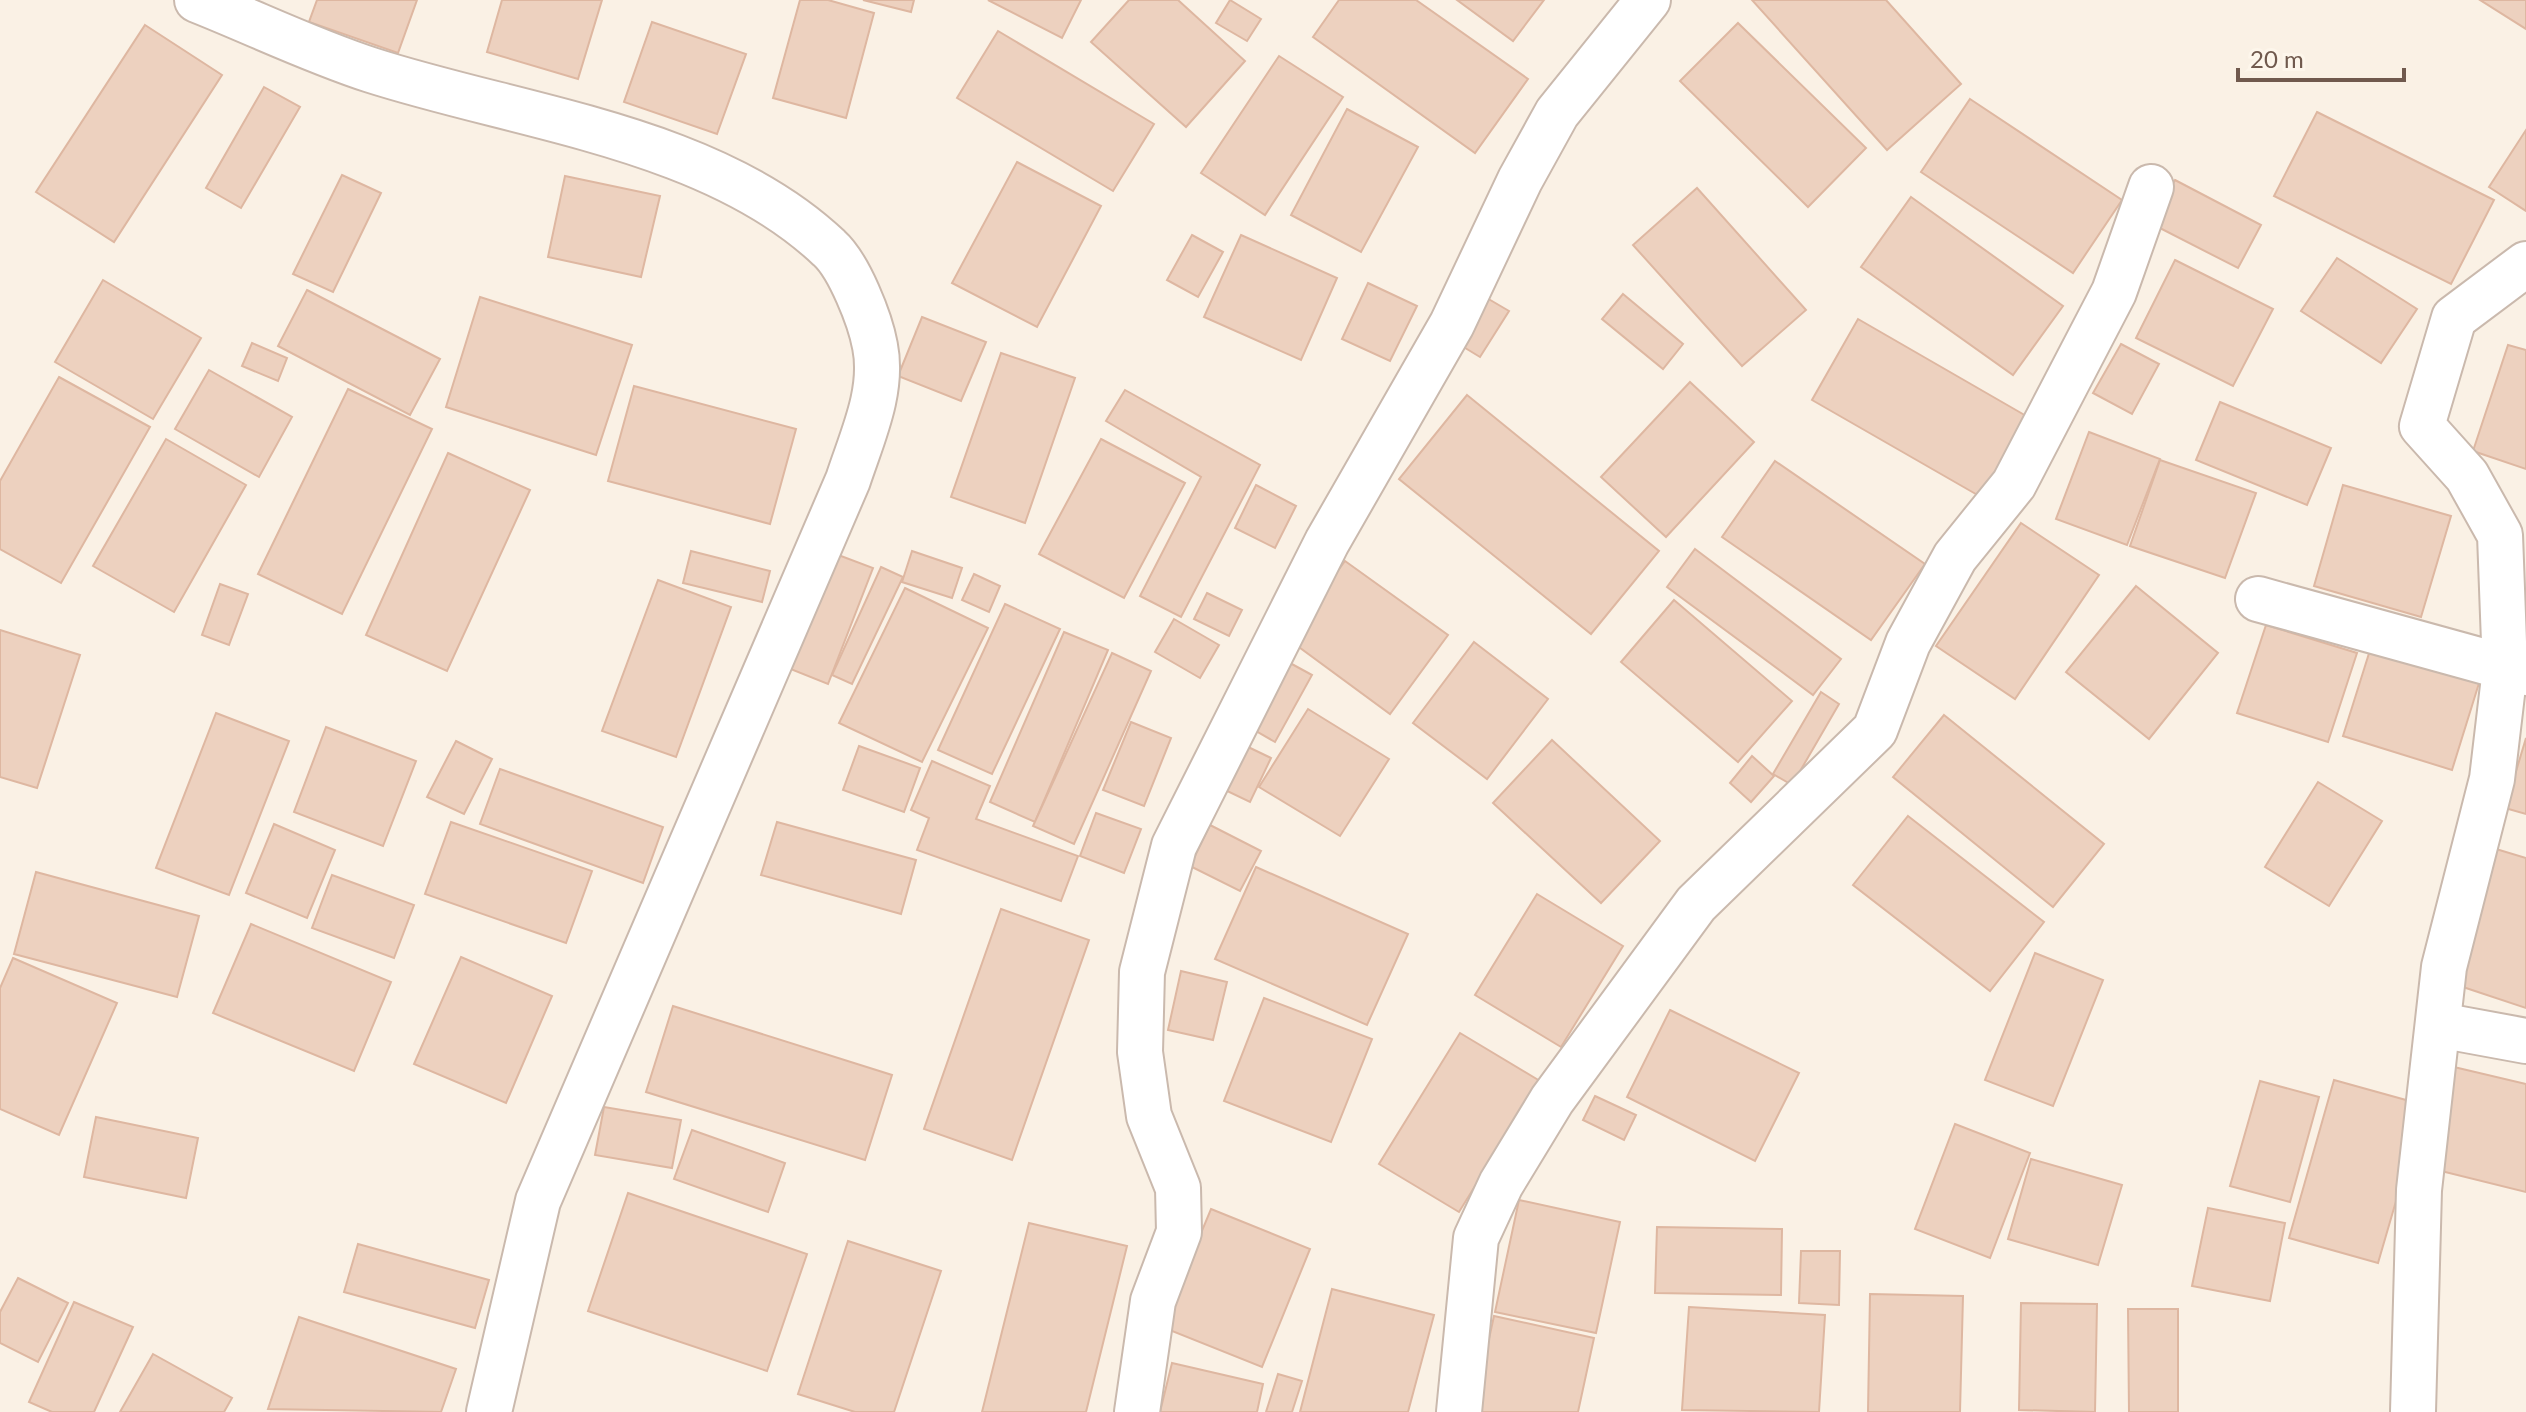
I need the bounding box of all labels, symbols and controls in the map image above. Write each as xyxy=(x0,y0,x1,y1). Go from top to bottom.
scale bar xyxy=(2238,32,2404,82)
text: 20 m xyxy=(2250,44,2304,73)

